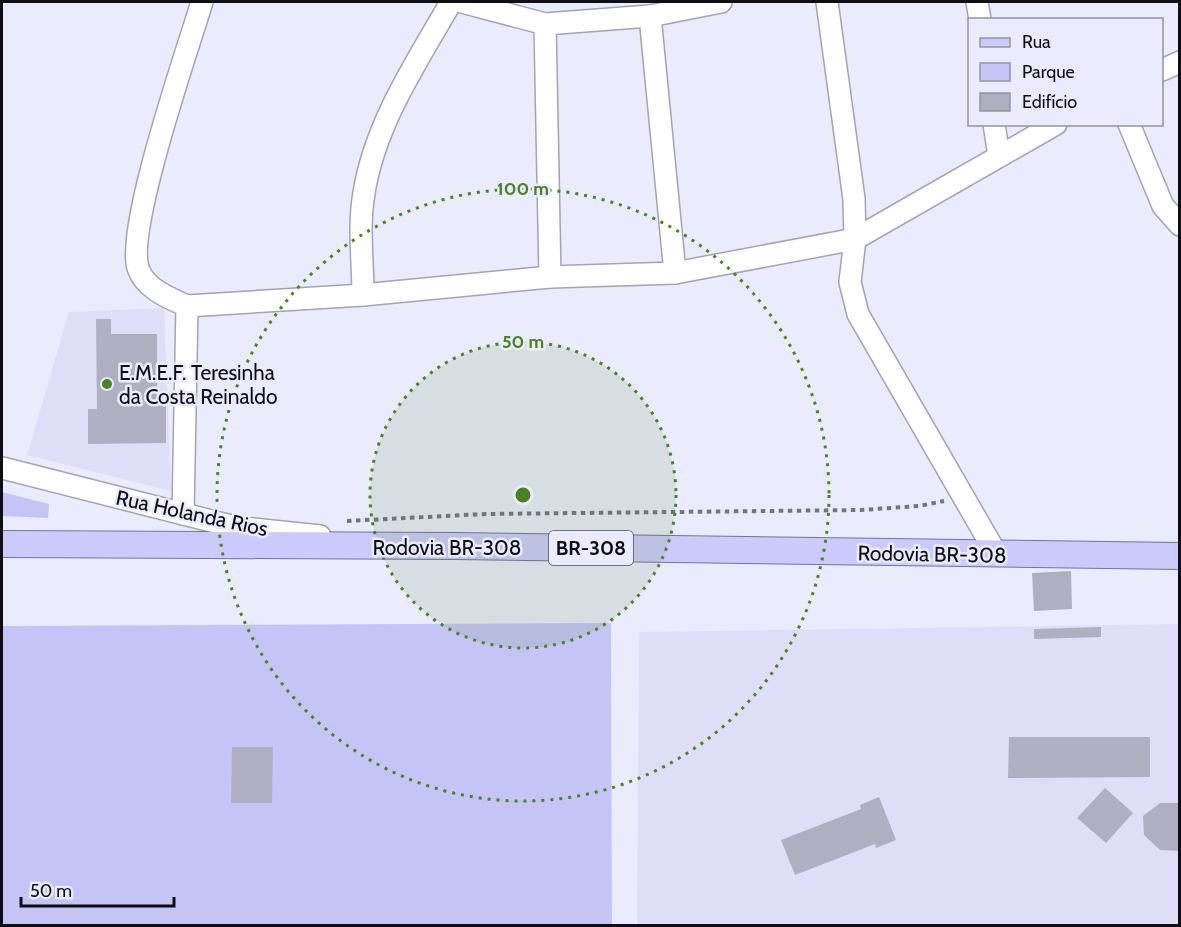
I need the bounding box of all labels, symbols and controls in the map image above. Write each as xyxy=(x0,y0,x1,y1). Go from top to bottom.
legend xyxy=(968,18,1163,126)
text: Rua xyxy=(1022,31,1051,53)
text: Parque xyxy=(1022,61,1075,83)
text: Edifício xyxy=(1022,91,1077,113)
text: 100 m xyxy=(497,178,549,200)
text: 50 m xyxy=(502,331,544,353)
place label: E.M.E.F. Teresinha da Costa Reinaldo xyxy=(119,360,278,409)
marker: E.M.E.F. Teresinha da Costa Reinaldo xyxy=(100,377,114,391)
street label: Rua Holanda Rios xyxy=(114,485,271,541)
centre of rings xyxy=(513,485,533,505)
road number: BR-308 xyxy=(549,531,633,565)
street label: Rodovia BR-308 xyxy=(373,535,522,560)
street label: Rodovia BR-308 xyxy=(857,540,1007,568)
scale bar xyxy=(21,870,174,908)
text: 50 m xyxy=(30,880,72,902)

